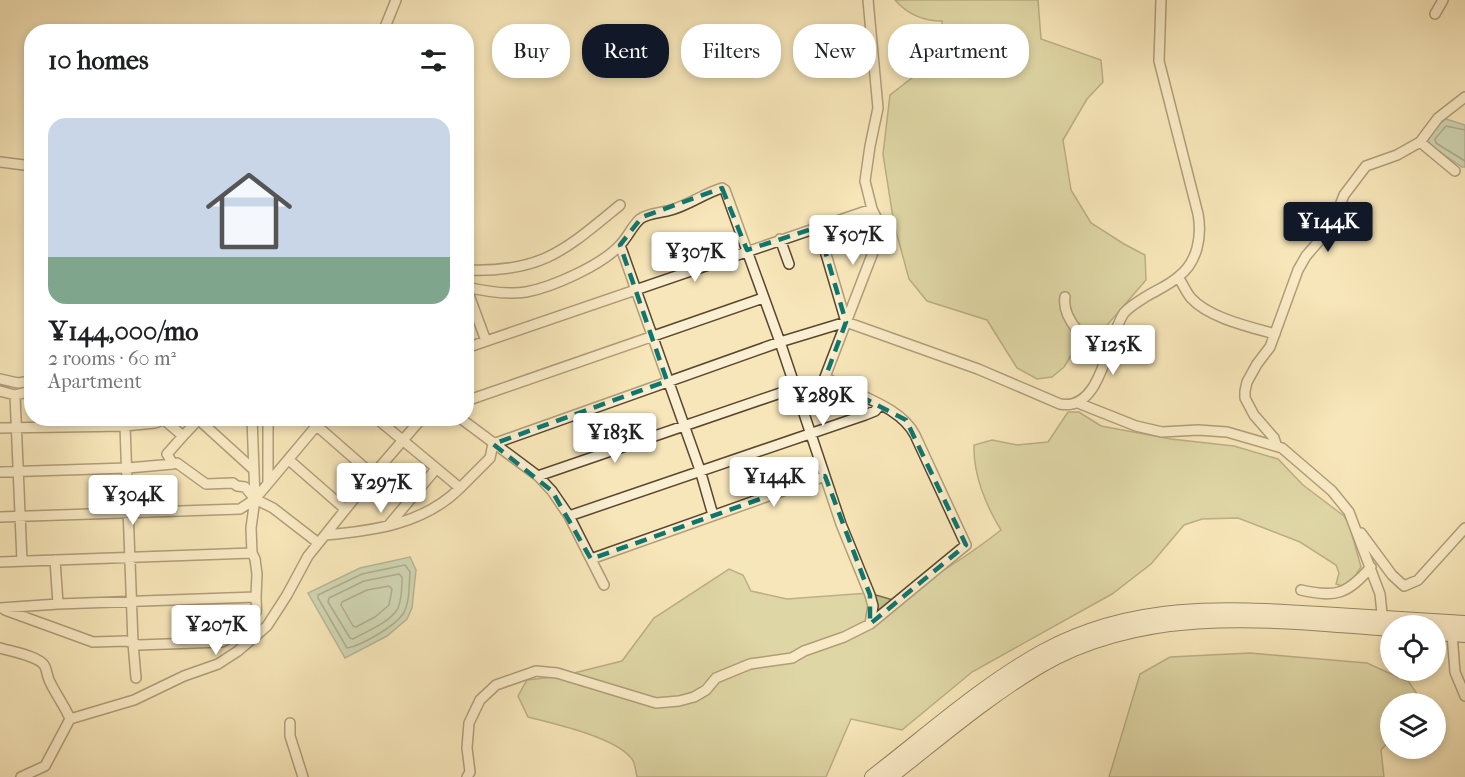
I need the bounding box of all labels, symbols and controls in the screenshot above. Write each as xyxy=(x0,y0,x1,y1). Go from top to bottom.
chip: Buy xyxy=(492,24,570,78)
chip: Rent xyxy=(582,24,669,78)
chip: Filters xyxy=(681,24,781,78)
chip: New xyxy=(793,24,876,78)
chip: Apartment xyxy=(888,24,1029,78)
icon: filters xyxy=(417,44,450,77)
text: 10 homes xyxy=(48,45,149,76)
icon: home xyxy=(195,157,303,265)
pin: ¥144K xyxy=(1286,202,1370,253)
text: ¥144K xyxy=(1298,210,1358,233)
pin: ¥507K xyxy=(811,215,895,266)
text: ¥507K xyxy=(823,223,883,246)
pin: ¥307K xyxy=(653,232,737,283)
text: ¥307K xyxy=(666,240,724,263)
text: ¥144,000/mo xyxy=(48,316,198,347)
pin: ¥125K xyxy=(1071,325,1155,376)
text: ¥125K xyxy=(1085,333,1141,356)
text: 2 rooms · 60 m² xyxy=(48,347,176,370)
text: Apartment xyxy=(48,370,142,393)
pin: ¥289K xyxy=(781,376,865,427)
text: ¥289K xyxy=(793,384,853,407)
pin: ¥183K xyxy=(573,413,657,464)
text: ¥183K xyxy=(587,421,643,444)
pin: ¥144K xyxy=(732,457,816,508)
pin: ¥297K xyxy=(339,463,423,514)
text: ¥144K xyxy=(744,465,804,488)
text: ¥297K xyxy=(351,471,411,494)
pin: ¥304K xyxy=(91,475,175,526)
text: ¥304K xyxy=(103,483,163,506)
pin: ¥207K xyxy=(174,605,258,656)
text: ¥207K xyxy=(185,613,247,636)
map controls xyxy=(1380,615,1446,759)
button: locate xyxy=(1380,615,1446,681)
button: layers xyxy=(1380,693,1446,759)

